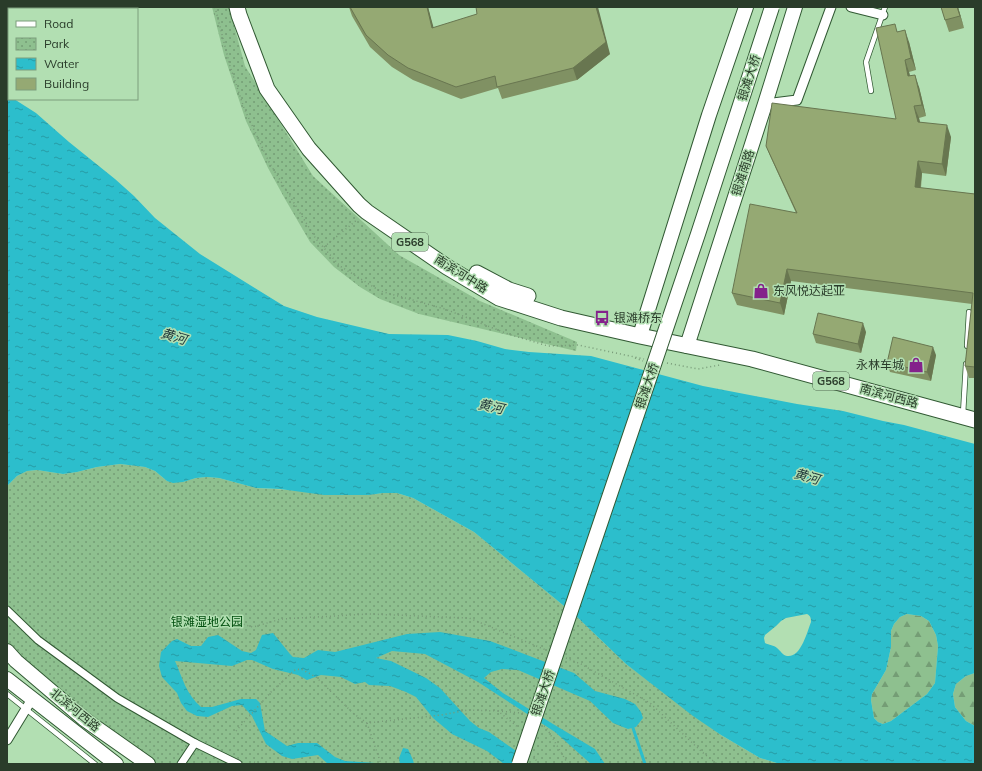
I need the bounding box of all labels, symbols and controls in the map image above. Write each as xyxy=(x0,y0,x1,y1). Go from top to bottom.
legend xyxy=(8,8,138,100)
text: Road xyxy=(44,16,73,31)
text: Park xyxy=(44,36,70,51)
street label: 银滩大桥 xyxy=(734,53,763,103)
text: Water xyxy=(44,56,80,71)
text: Building xyxy=(44,76,89,91)
street label: 银滩南路 xyxy=(728,148,757,198)
road number: G568 xyxy=(392,233,428,251)
street label: 南滨河中路 xyxy=(432,251,491,296)
shop icon: 东风悦达起亚 xyxy=(752,282,770,300)
place label: 东风悦达起亚 xyxy=(773,283,845,298)
bus stop icon: 银滩桥东 xyxy=(593,309,611,327)
place label: 银滩桥东 xyxy=(614,310,662,325)
water label: 黄河 xyxy=(159,325,192,348)
shop icon: 永林车城 xyxy=(907,356,925,374)
place label: 永林车城 xyxy=(856,357,904,372)
street label: 银滩大桥 xyxy=(632,361,661,411)
road number: G568 xyxy=(813,372,849,390)
street label: 南滨河西路 xyxy=(858,381,920,411)
water label: 黄河 xyxy=(477,395,508,417)
water label: 黄河 xyxy=(792,465,825,488)
park label: 银滩湿地公园 xyxy=(171,614,243,629)
street label: 银滩大桥 xyxy=(528,668,557,718)
street label: 北滨河西路 xyxy=(47,685,103,734)

